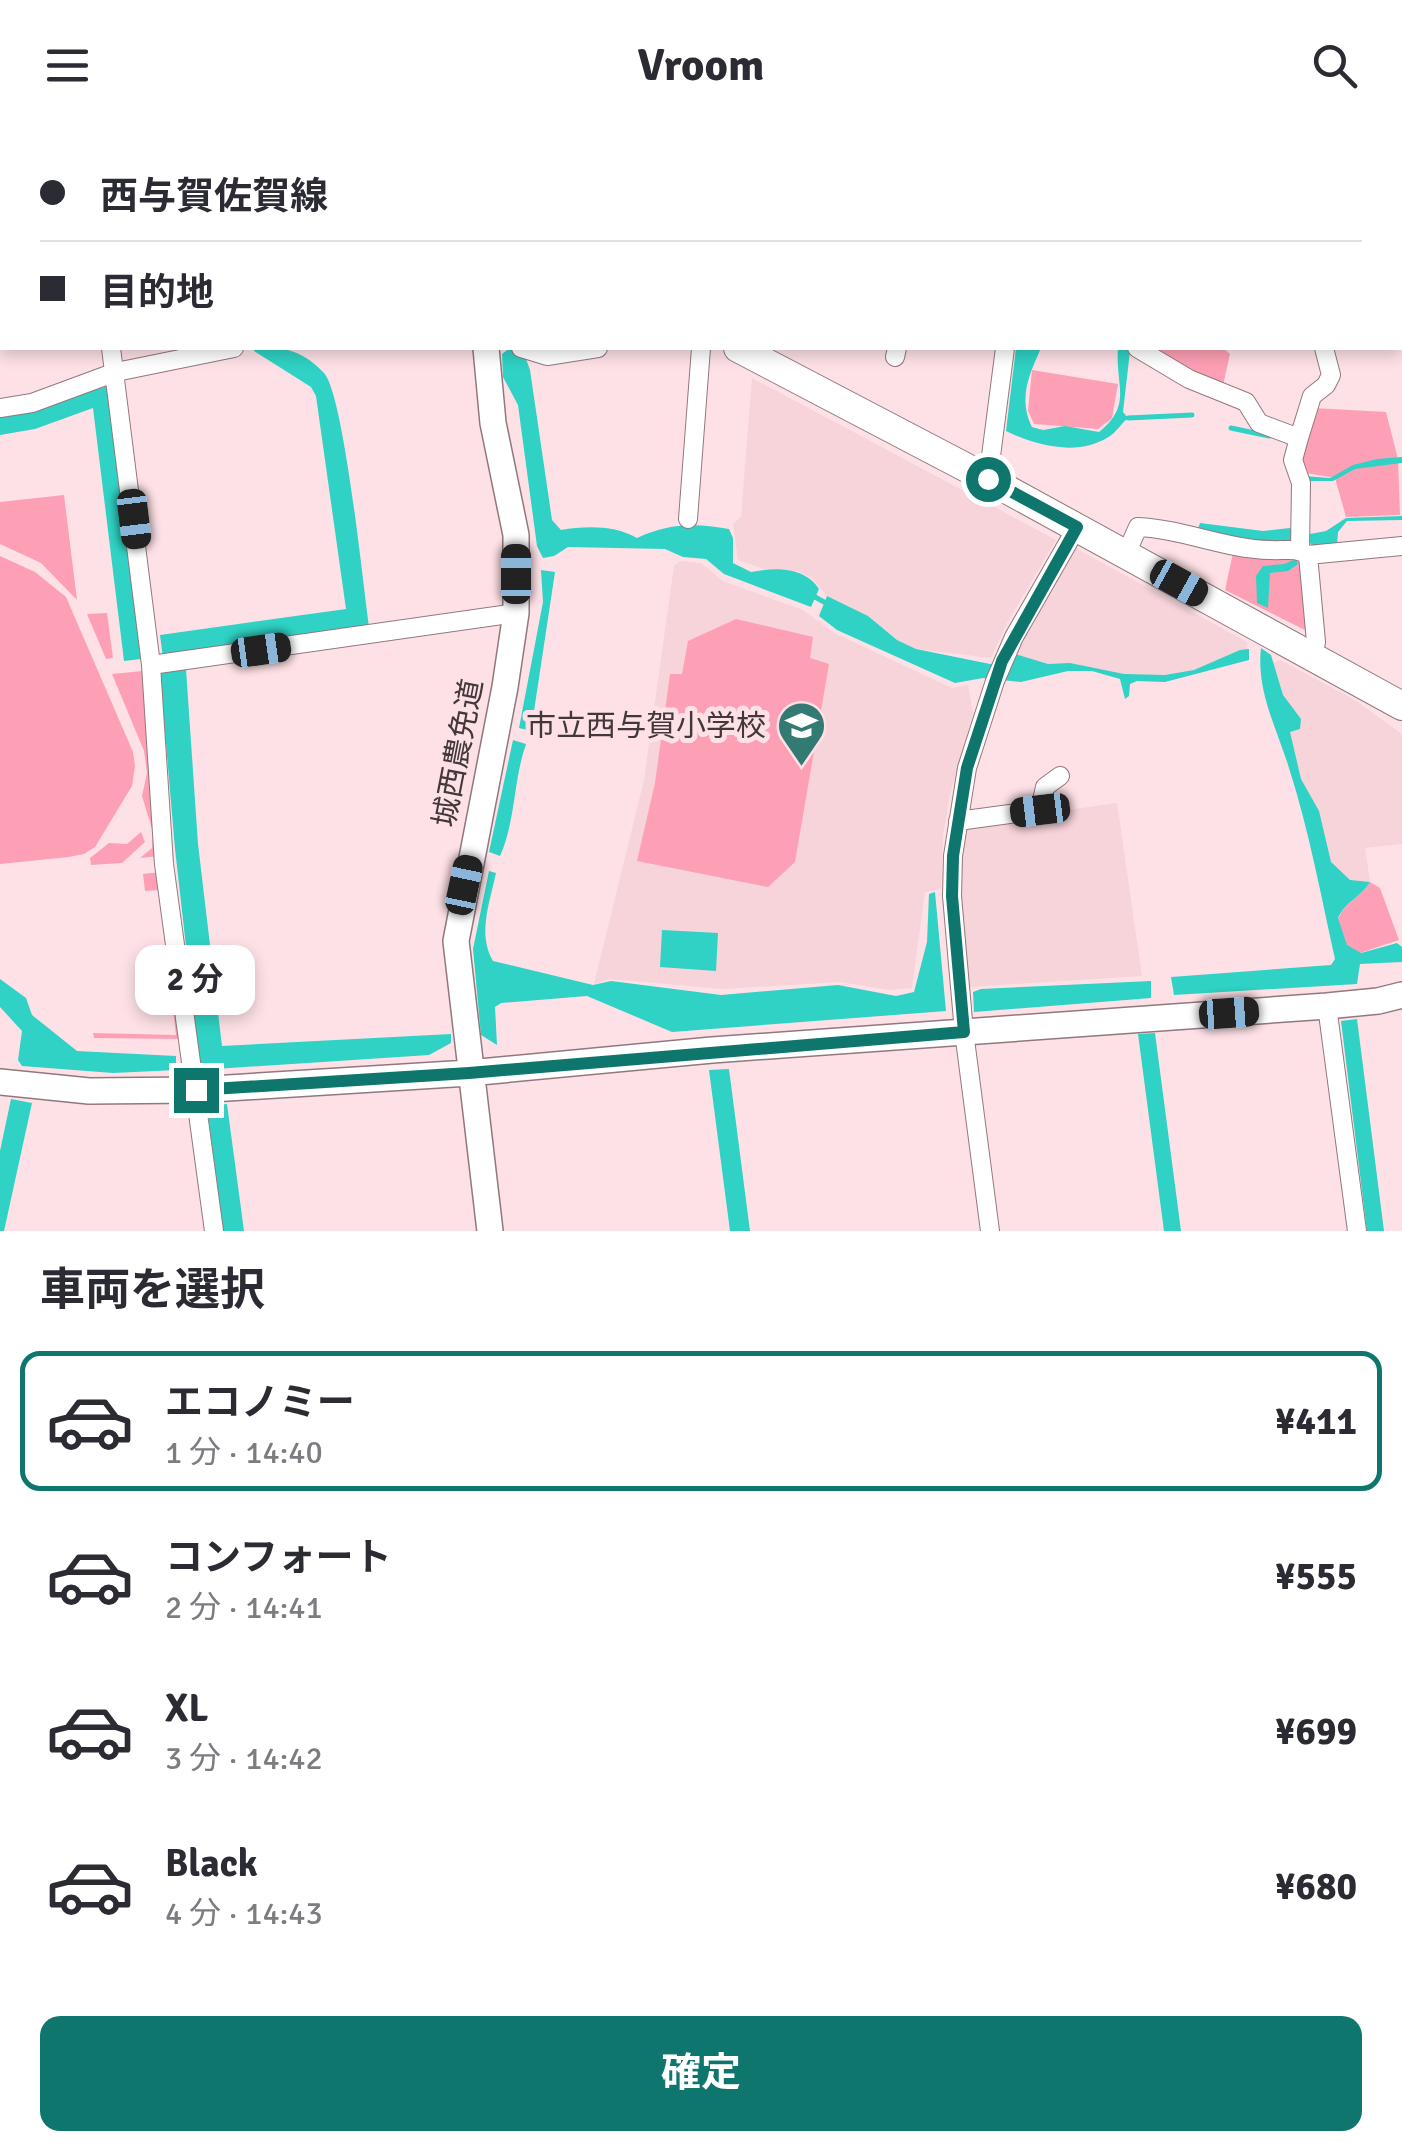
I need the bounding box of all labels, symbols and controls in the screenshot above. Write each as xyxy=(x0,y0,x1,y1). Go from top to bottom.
icon: menu xyxy=(40,38,95,93)
text: Vroom xyxy=(638,38,764,93)
icon: search xyxy=(1307,38,1362,93)
text: 西与賀佐賀線 xyxy=(100,173,328,220)
text: 目的地 xyxy=(100,269,214,316)
route start xyxy=(966,457,1011,502)
car xyxy=(115,487,153,551)
car xyxy=(501,544,531,604)
car xyxy=(1145,555,1213,611)
car xyxy=(229,631,293,669)
street label: 城西農免道 xyxy=(426,676,491,830)
school or university icon: 市立西与賀小学校 xyxy=(775,700,827,768)
place label: 市立西与賀小学校 xyxy=(526,708,766,745)
car xyxy=(1008,791,1072,829)
car xyxy=(443,853,485,917)
callout: 2 分 xyxy=(136,945,256,1015)
text: 2 分 xyxy=(167,960,223,999)
car xyxy=(1198,996,1260,1030)
route end xyxy=(174,1068,219,1113)
text: 車両を選択 xyxy=(40,1263,265,1318)
icon: car xyxy=(45,1376,135,1466)
text: エコノミー xyxy=(165,1379,355,1426)
text: ¥411 xyxy=(1275,1398,1357,1445)
text: 1 分 · 14:40 xyxy=(165,1433,323,1472)
icon: car xyxy=(45,1531,135,1621)
text: コンフォート xyxy=(165,1534,392,1581)
text: ¥555 xyxy=(1275,1553,1357,1600)
text: 2 分 · 14:41 xyxy=(165,1588,323,1627)
text: XL xyxy=(165,1685,208,1732)
icon: car xyxy=(45,1686,135,1776)
text: ¥699 xyxy=(1275,1708,1357,1755)
text: 3 分 · 14:42 xyxy=(165,1739,323,1778)
text: Black xyxy=(165,1840,258,1887)
icon: car xyxy=(45,1841,135,1931)
text: ¥680 xyxy=(1275,1863,1357,1910)
text: 4 分 · 14:43 xyxy=(165,1894,323,1933)
button: 確定 xyxy=(40,2016,1362,2131)

